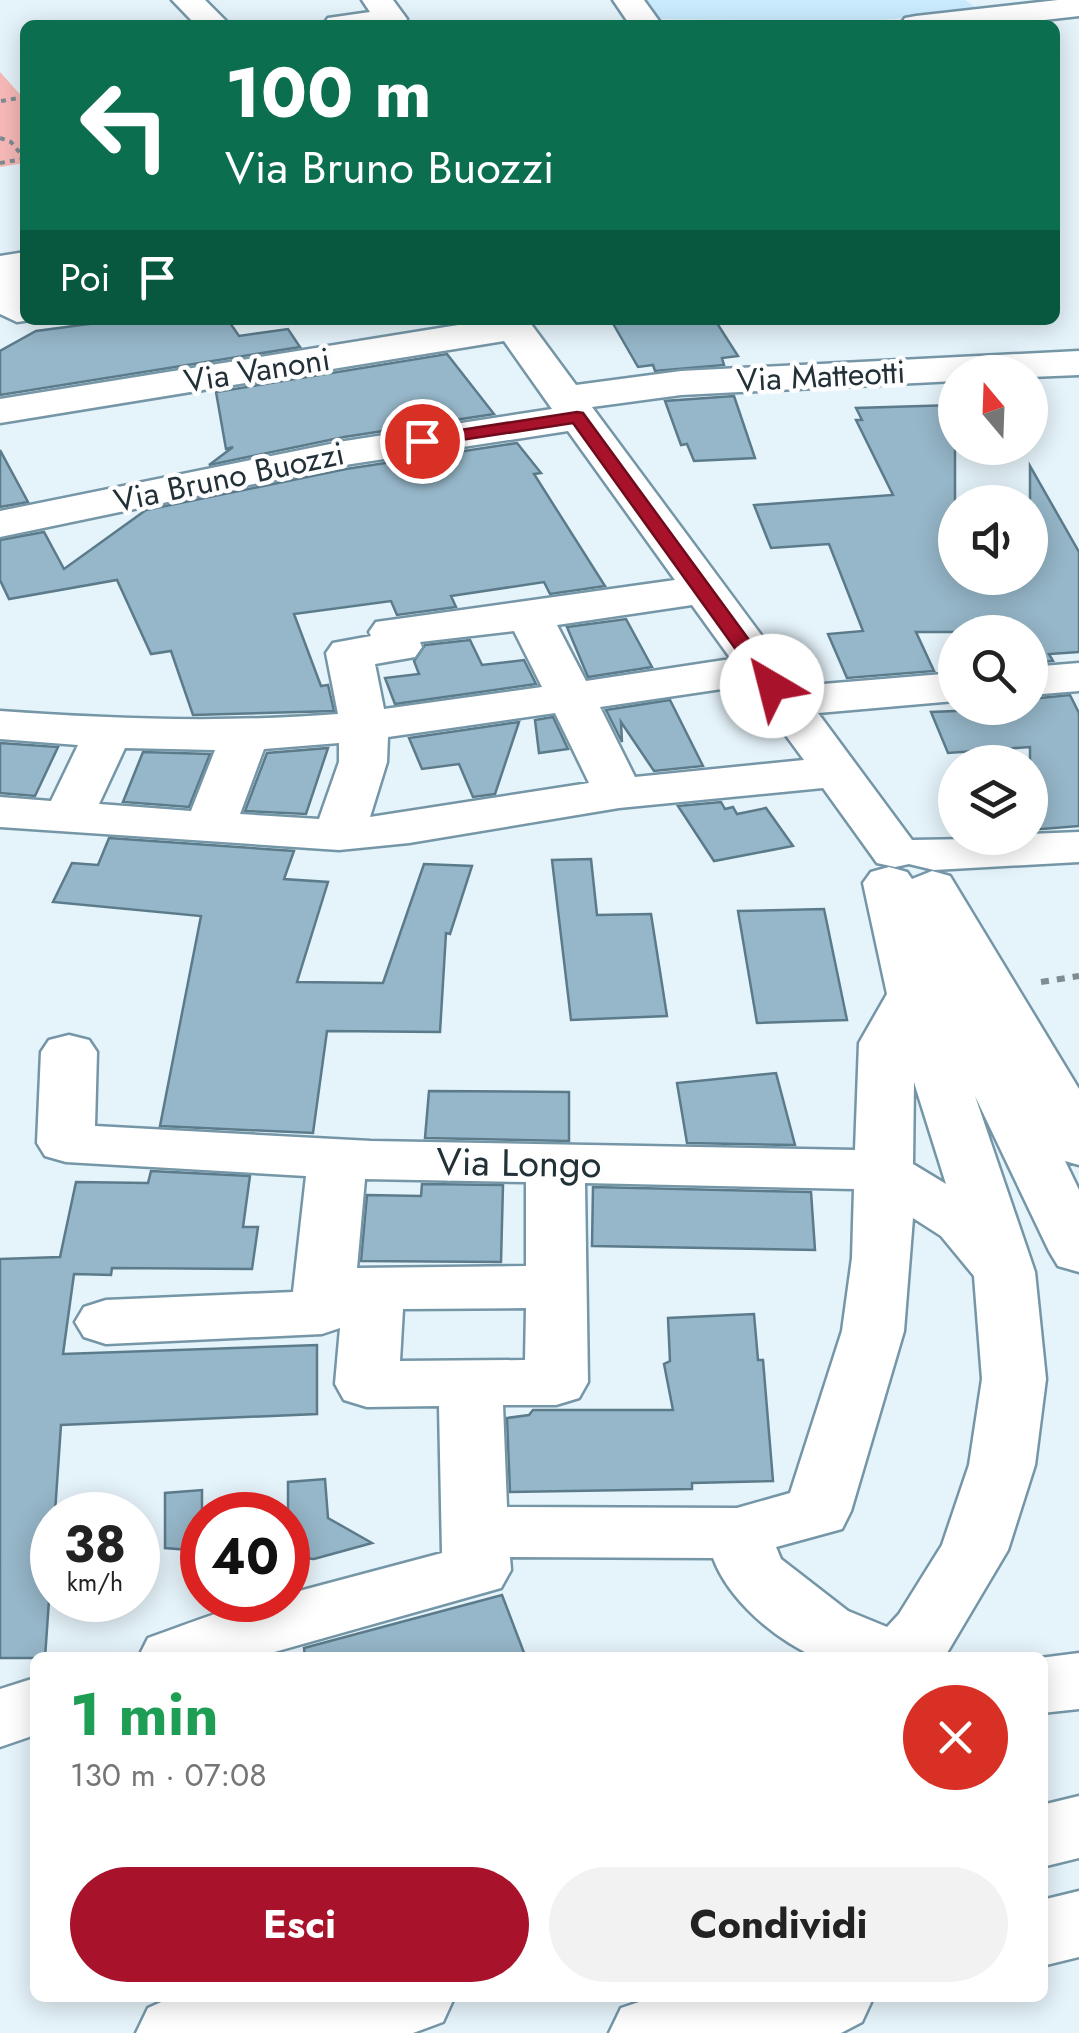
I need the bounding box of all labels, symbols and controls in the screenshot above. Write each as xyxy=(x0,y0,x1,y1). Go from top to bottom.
text: 100 m xyxy=(225,42,432,143)
icon: left xyxy=(60,60,190,190)
text: Via Bruno Buozzi xyxy=(225,135,555,200)
text: Poi xyxy=(60,250,110,305)
icon: arrive xyxy=(130,250,185,305)
street label: Via Vanoni xyxy=(181,336,333,404)
street label: Via Matteotti xyxy=(736,349,906,403)
north arrow xyxy=(938,355,1048,465)
map controls xyxy=(938,355,1048,855)
pin xyxy=(380,399,465,484)
icon: arrive xyxy=(395,414,450,469)
street label: Via Bruno Buozzi xyxy=(110,430,348,524)
button: sound xyxy=(938,485,1048,595)
button: search xyxy=(938,615,1048,725)
position arrow xyxy=(720,634,824,738)
button: layers xyxy=(938,745,1048,855)
street label: Via Longo xyxy=(436,1134,602,1191)
speed limit sign: 40 xyxy=(180,1492,310,1622)
text: 38 xyxy=(64,1508,126,1581)
text: km/h xyxy=(67,1564,123,1600)
text: 1 min xyxy=(70,1671,219,1758)
button: close xyxy=(903,1685,1008,1790)
text: 130 m · 07:08 xyxy=(70,1752,267,1798)
button: Esci xyxy=(70,1867,529,1982)
button: Condividi xyxy=(549,1867,1008,1982)

